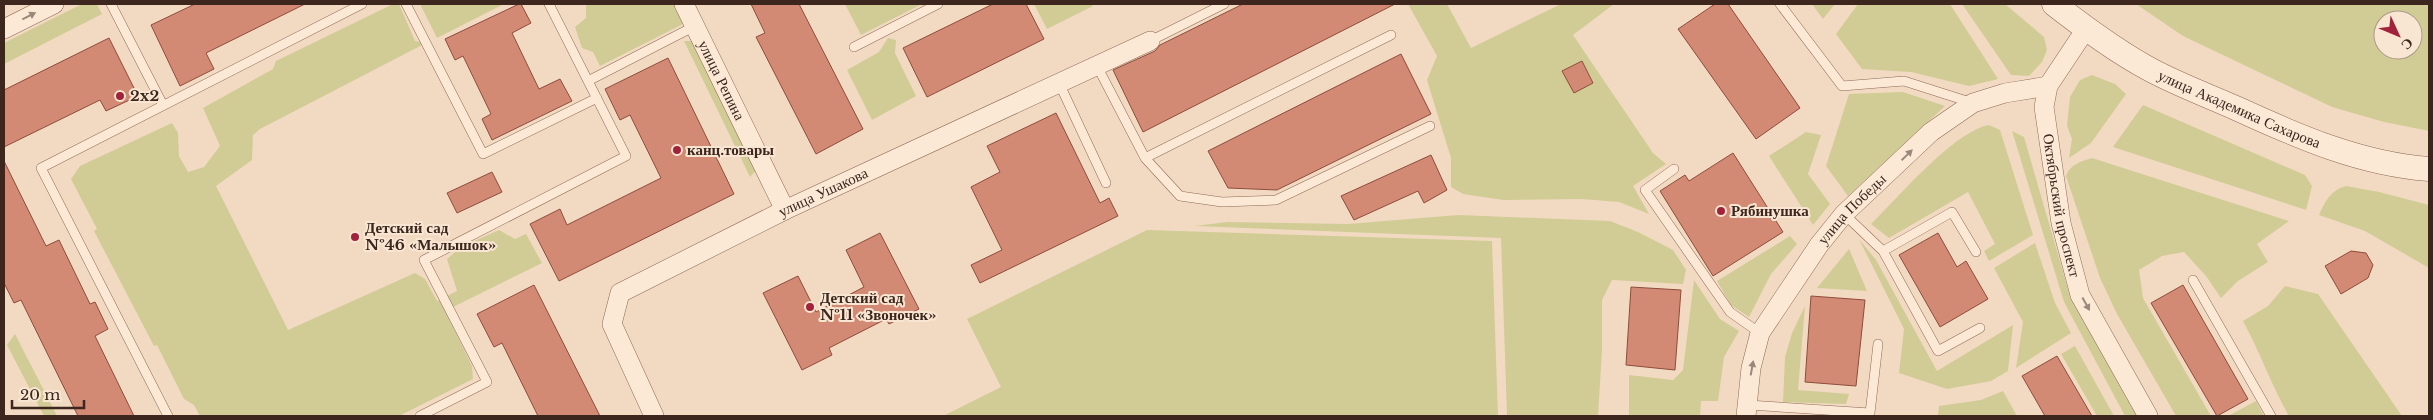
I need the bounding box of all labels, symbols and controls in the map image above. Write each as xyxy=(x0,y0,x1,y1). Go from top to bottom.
north arrow xyxy=(2373,10,2423,60)
one-way arrow xyxy=(21,12,36,20)
text: С xyxy=(2397,34,2417,54)
street label: улица Репина xyxy=(694,37,750,124)
street label: улица Академика Сахарова xyxy=(2155,65,2323,152)
place label: 2x2 xyxy=(130,86,159,105)
marker: 2x2 xyxy=(114,90,126,102)
street label: Октябрьский проспект xyxy=(2039,132,2085,280)
place label: канц.товары xyxy=(687,140,774,159)
marker: канц.товары xyxy=(671,144,683,156)
one-way arrow xyxy=(1900,149,1912,161)
street label: улица Ушакова xyxy=(775,163,871,221)
street label: улица Победы xyxy=(1813,169,1890,248)
place label: Рябинушка xyxy=(1731,201,1809,220)
marker: Рябинушка xyxy=(1715,205,1727,217)
place label: Детский сад №46 «Малышок» xyxy=(365,218,496,254)
marker: Детский сад №46 «Малышок» xyxy=(349,231,361,243)
place label: Детский сад №11 «Звоночек» xyxy=(820,288,936,324)
one-way arrow xyxy=(2081,298,2090,311)
marker: Детский сад №11 «Звоночек» xyxy=(804,301,816,313)
one-way arrow xyxy=(1748,360,1756,375)
scale bar xyxy=(12,378,85,410)
text: 20 m xyxy=(20,385,60,404)

